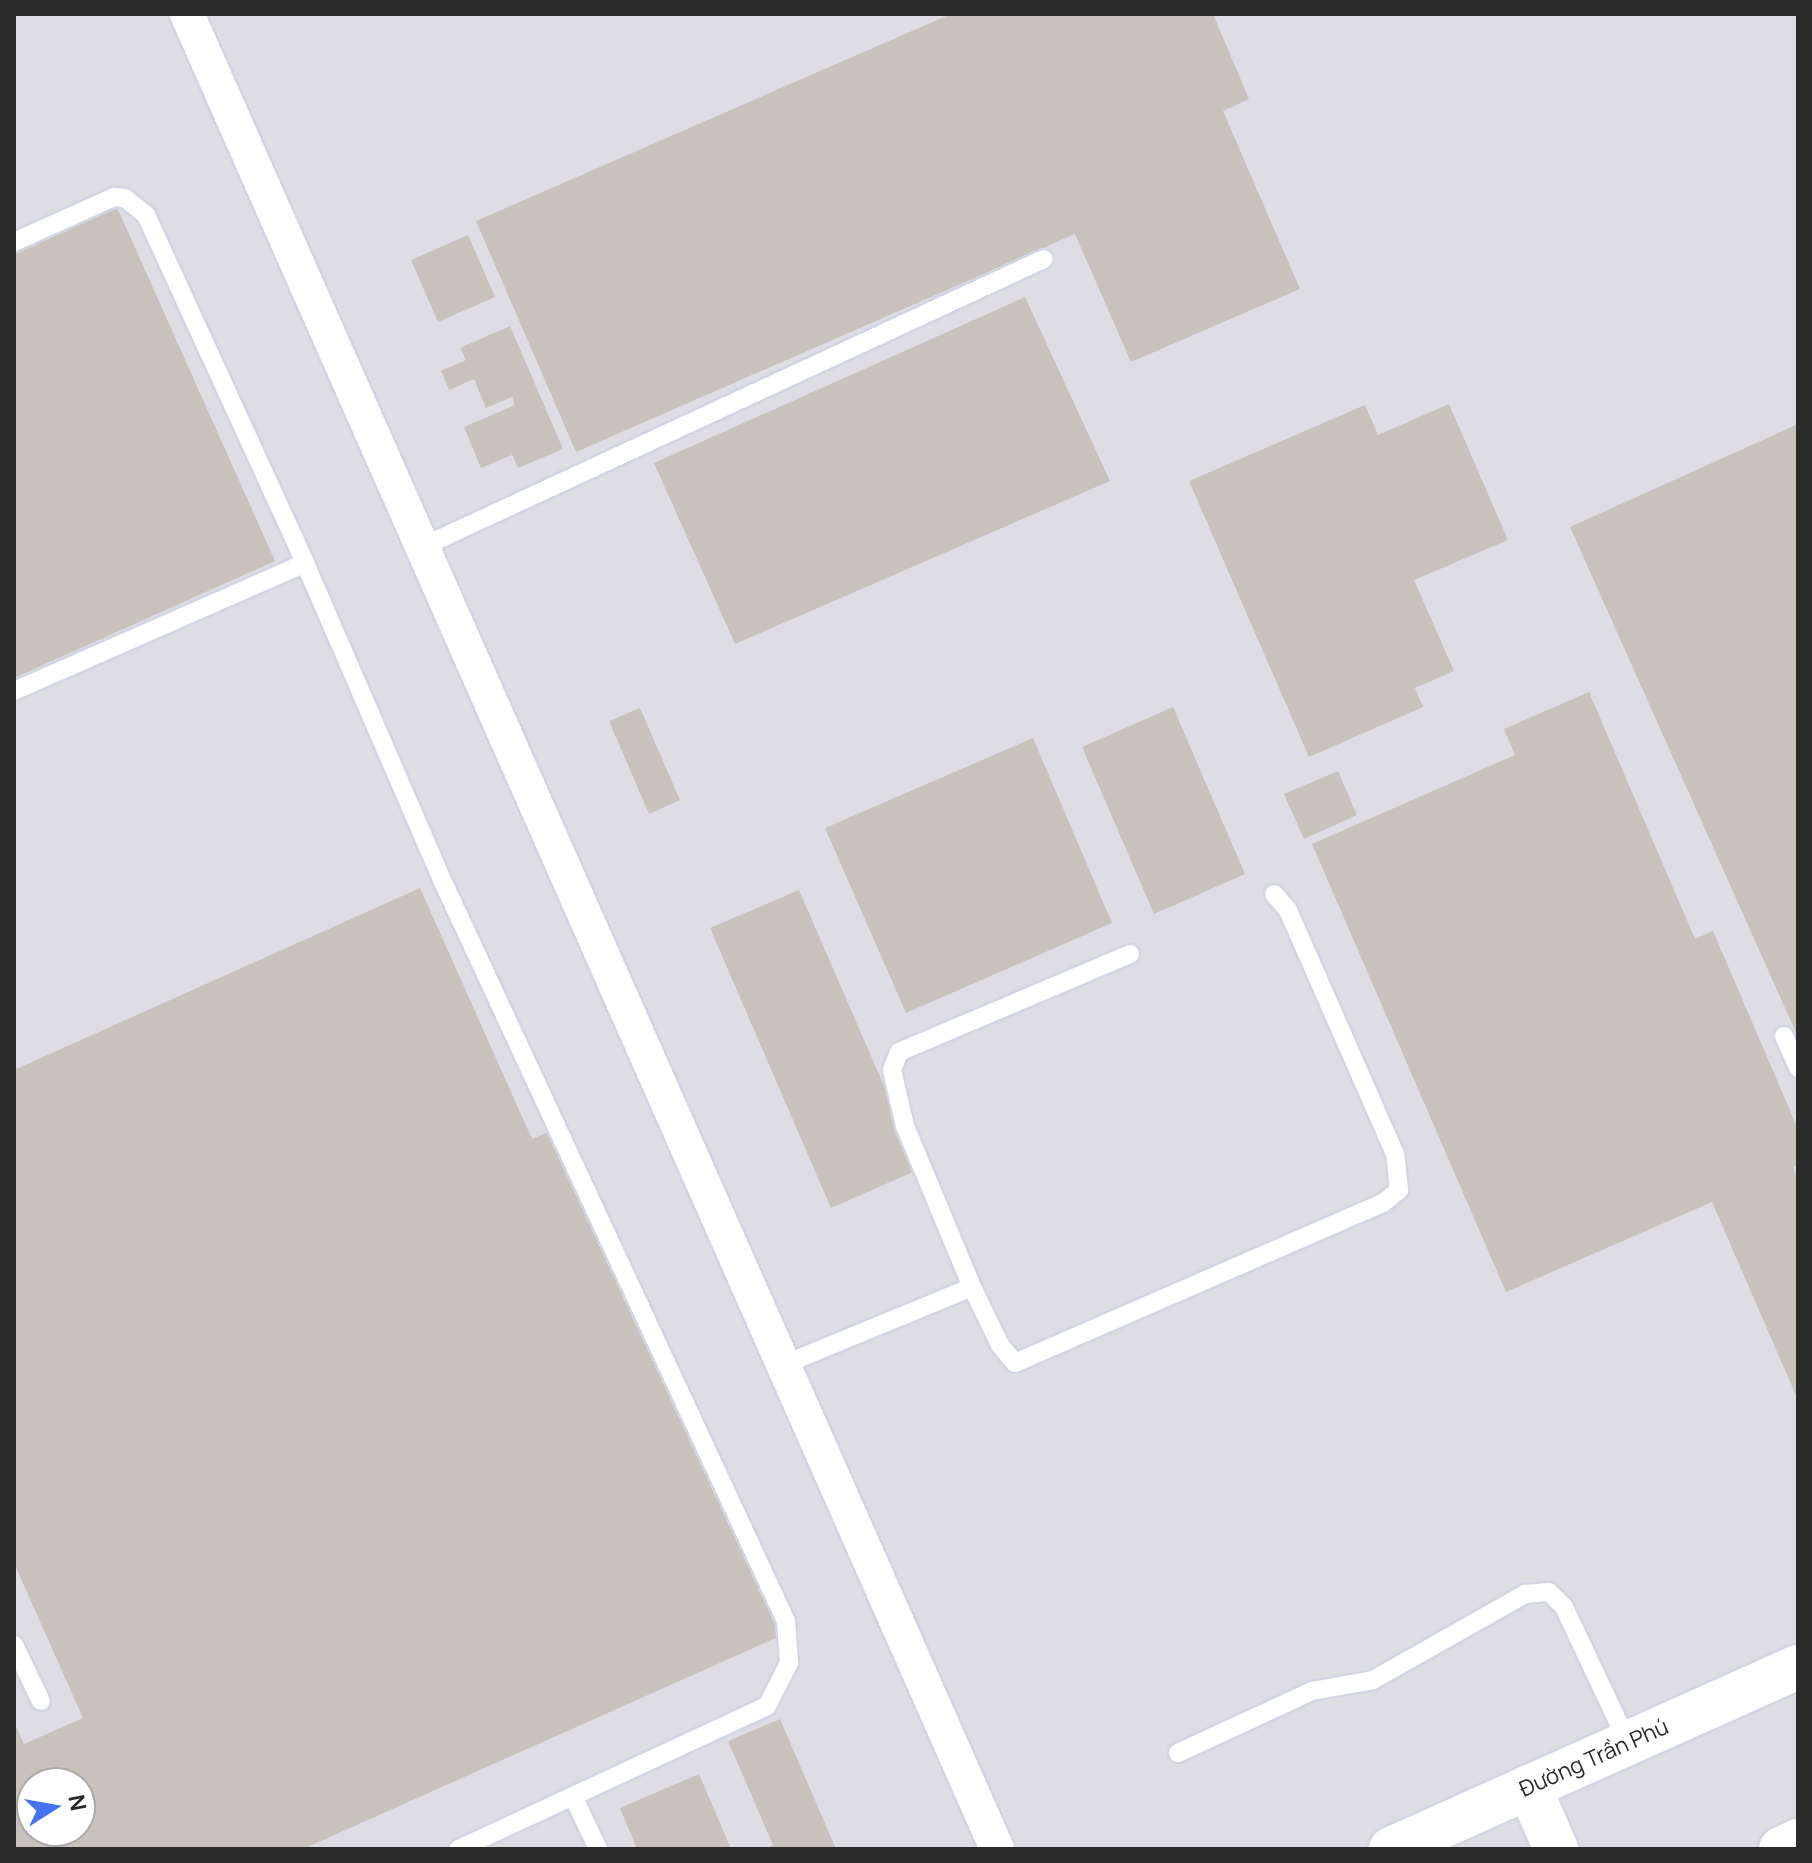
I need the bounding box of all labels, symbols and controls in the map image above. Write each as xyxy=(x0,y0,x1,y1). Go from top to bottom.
street label: Đường Trần Phú xyxy=(1515,1713,1673,1803)
north arrow xyxy=(16,1767,96,1847)
text: N xyxy=(61,1792,94,1813)

